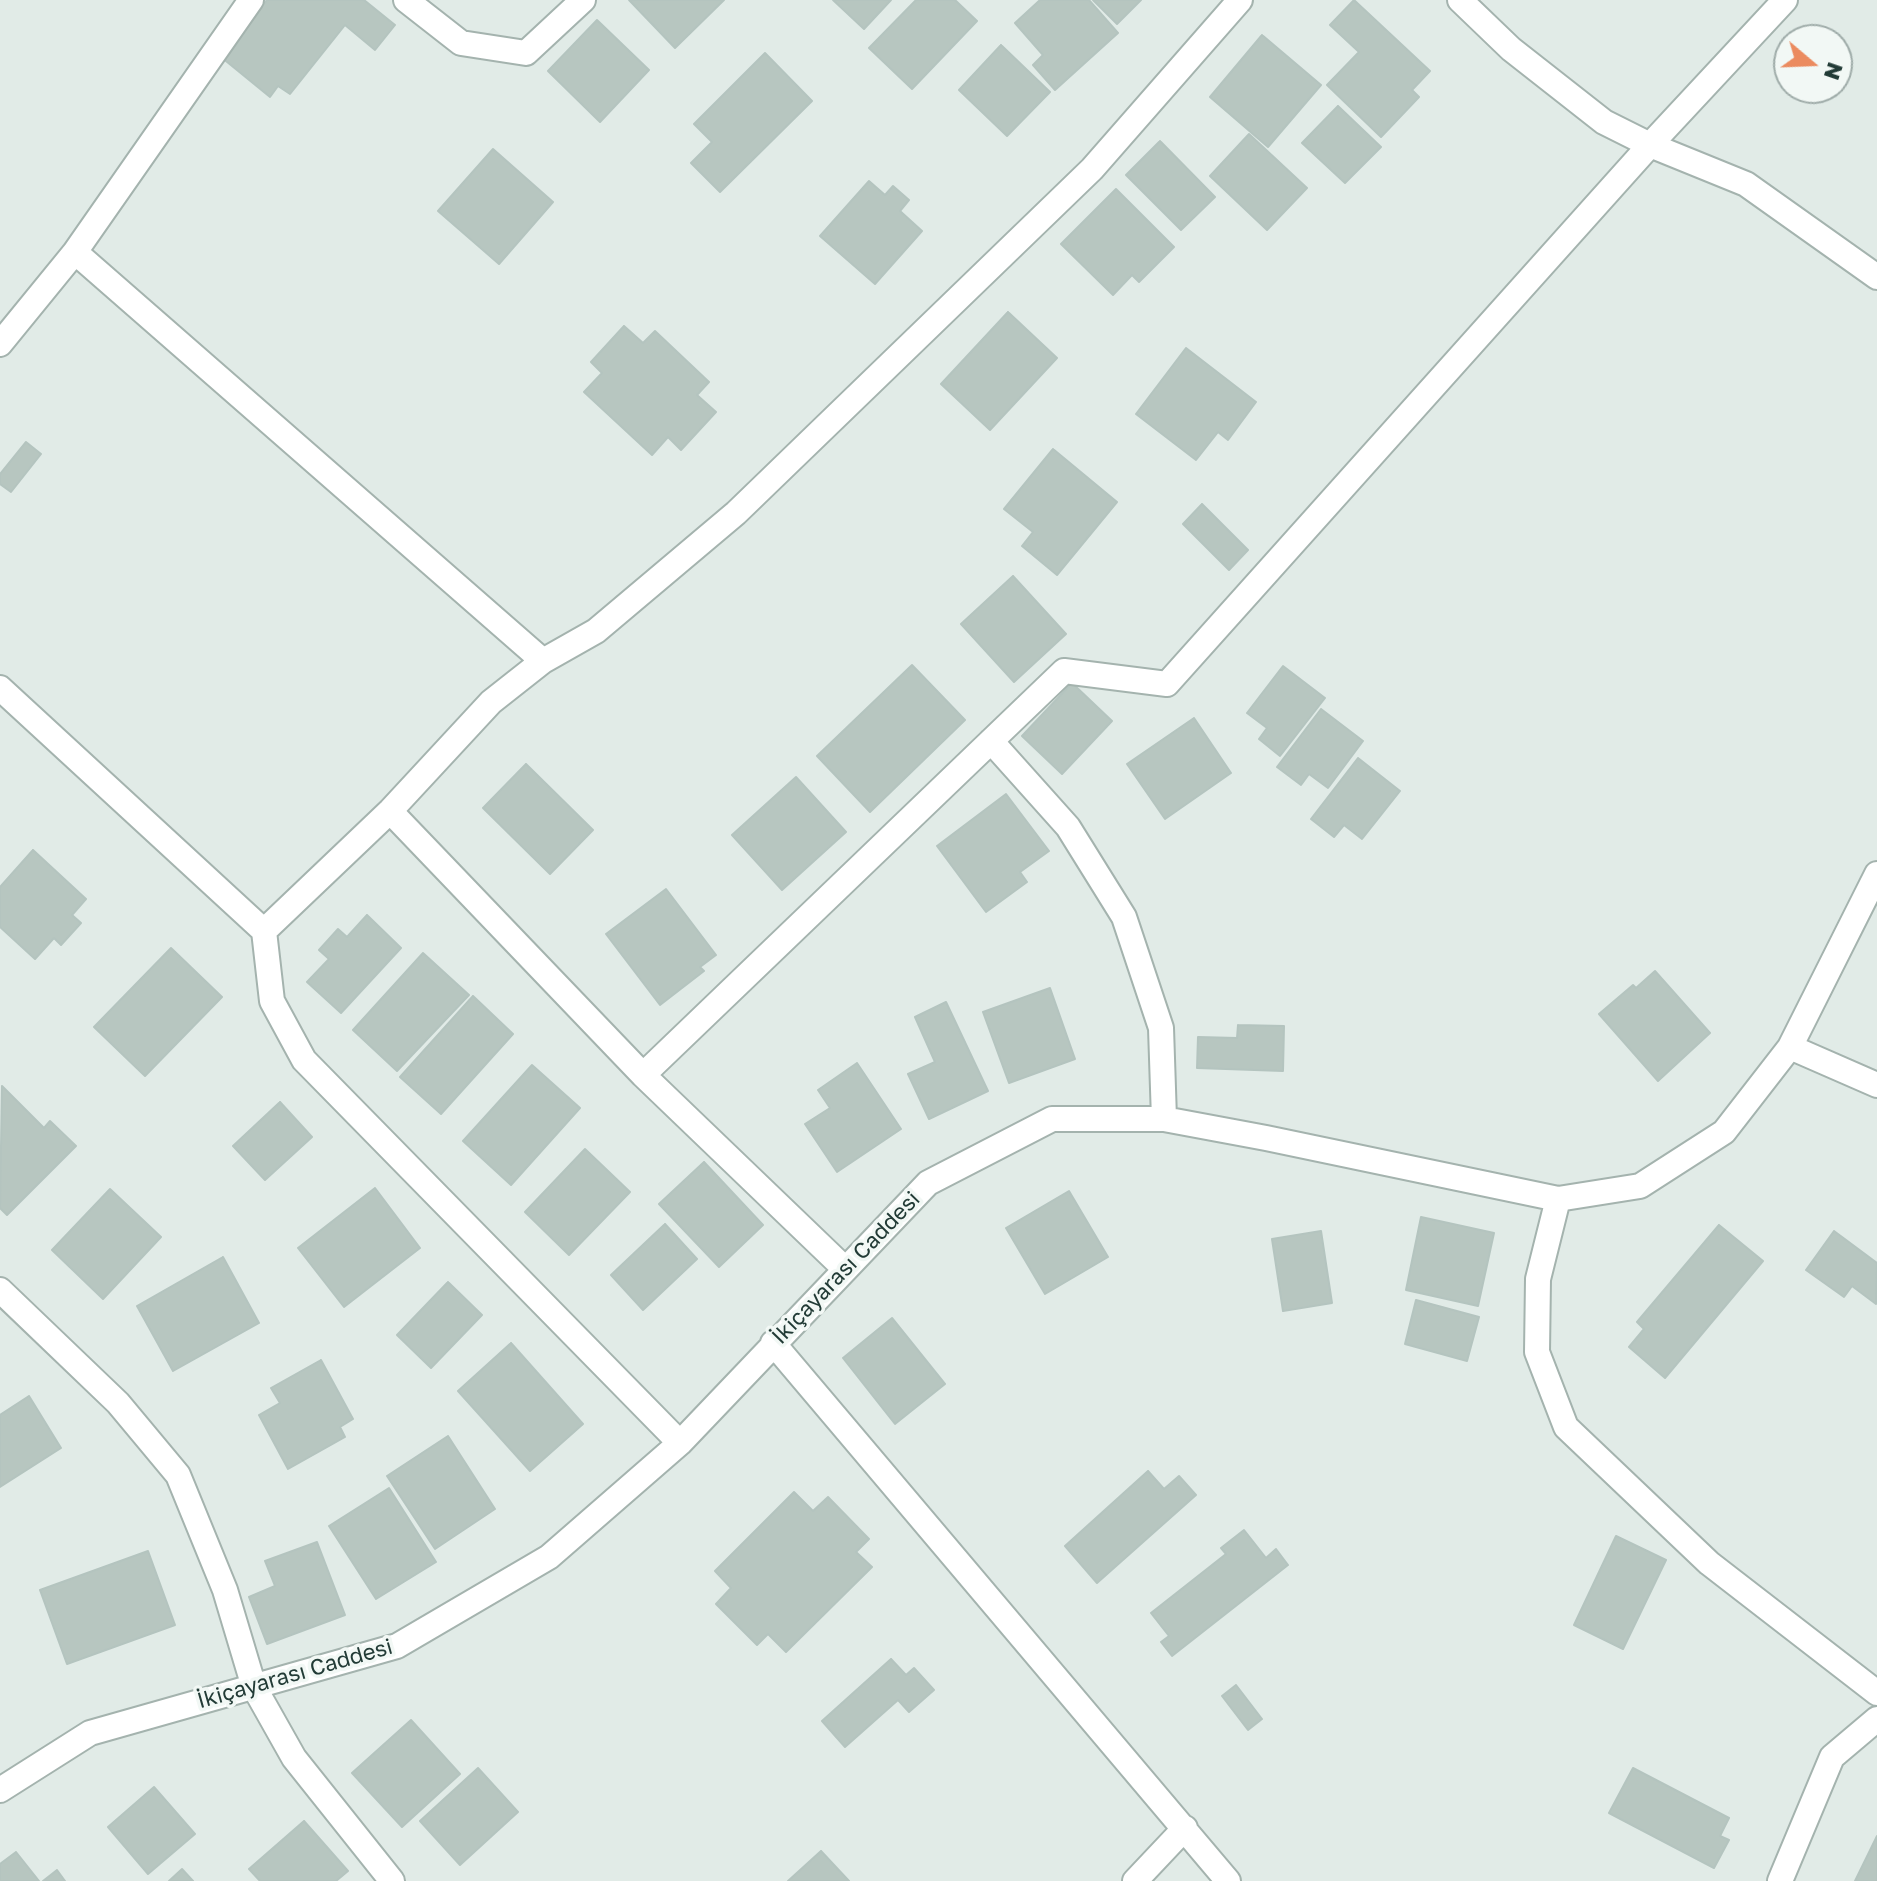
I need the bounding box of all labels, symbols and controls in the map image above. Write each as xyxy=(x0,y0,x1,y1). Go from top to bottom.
north arrow xyxy=(1773,24,1853,104)
text: N xyxy=(1819,59,1850,84)
street label: İkiçayarası Caddesi xyxy=(766,1186,926,1350)
street label: İkiçayarası Caddesi xyxy=(194,1633,396,1715)

